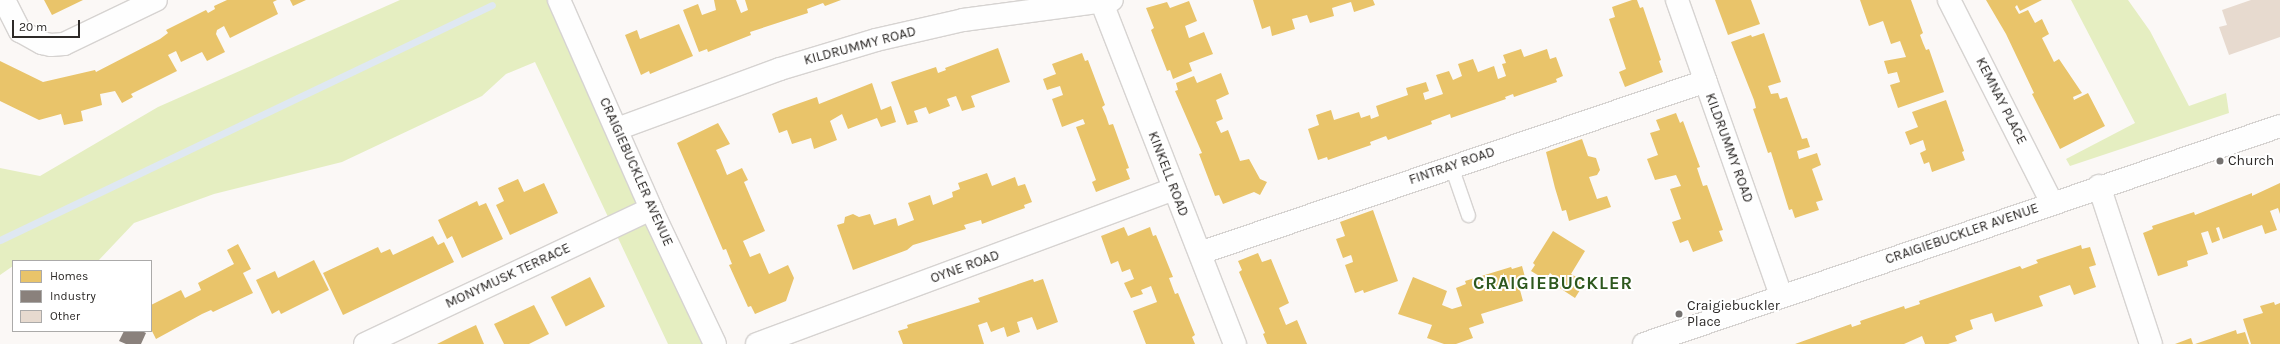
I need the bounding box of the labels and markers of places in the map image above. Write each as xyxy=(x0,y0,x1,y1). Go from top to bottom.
place label: Church xyxy=(2228,153,2274,169)
marker: Church xyxy=(2215,156,2225,166)
place label: Craigiebuckler Place xyxy=(1687,298,1780,330)
marker: Craigiebuckler Place xyxy=(1674,309,1684,319)

